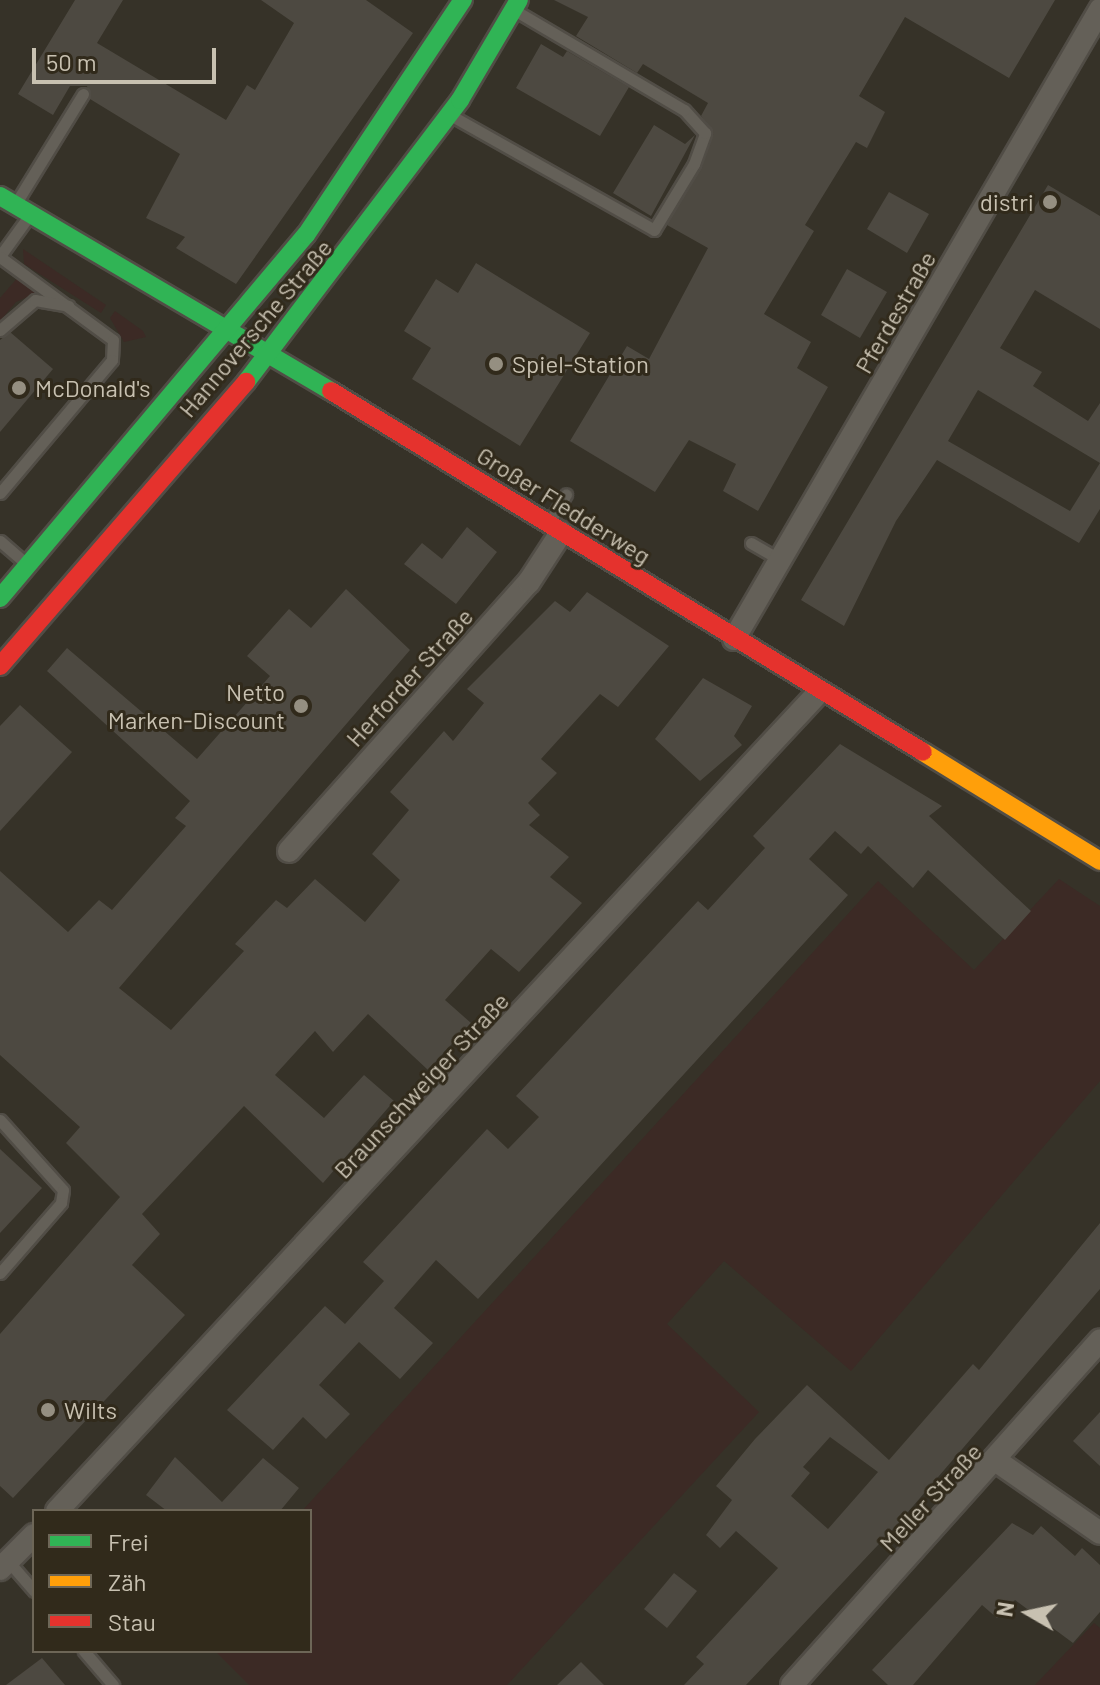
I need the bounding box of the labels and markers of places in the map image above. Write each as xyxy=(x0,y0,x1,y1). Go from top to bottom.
place label: distri xyxy=(980,188,1034,216)
marker: distri xyxy=(1041,193,1059,211)
place label: Spiel-Station xyxy=(512,350,649,378)
marker: Spiel-Station xyxy=(487,355,505,373)
place label: McDonald's xyxy=(35,374,150,402)
marker: McDonald's xyxy=(10,379,28,397)
place label: Netto Marken-Discount xyxy=(108,678,285,734)
marker: Netto Marken-Discount xyxy=(292,697,310,715)
place label: Wilts xyxy=(64,1396,117,1424)
marker: Wilts xyxy=(39,1401,57,1419)

